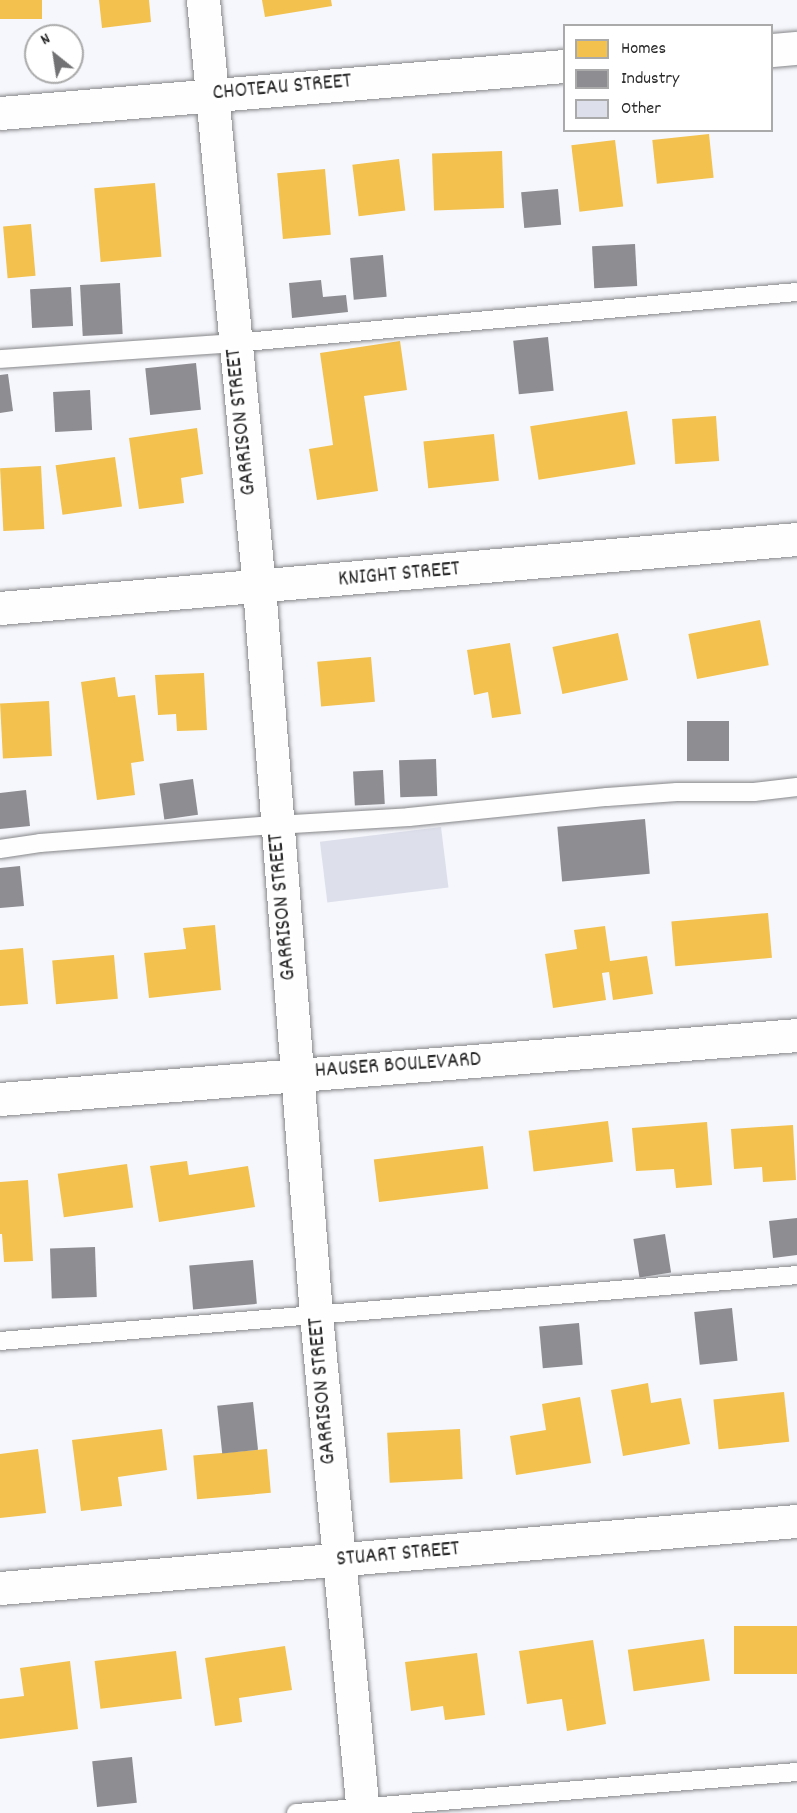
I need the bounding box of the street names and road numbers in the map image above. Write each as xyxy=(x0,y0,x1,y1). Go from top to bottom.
street label: CHOTEAU STREET xyxy=(212,69,352,107)
street label: GARRISON STREET xyxy=(221,347,263,497)
street label: KNIGHT STREET xyxy=(337,557,461,593)
street label: GARRISON STREET xyxy=(263,832,303,982)
street label: HAUSER BOULEVARD xyxy=(314,1047,482,1085)
street label: GARRISON STREET xyxy=(303,1316,343,1466)
street label: STUART STREET xyxy=(335,1536,461,1574)

